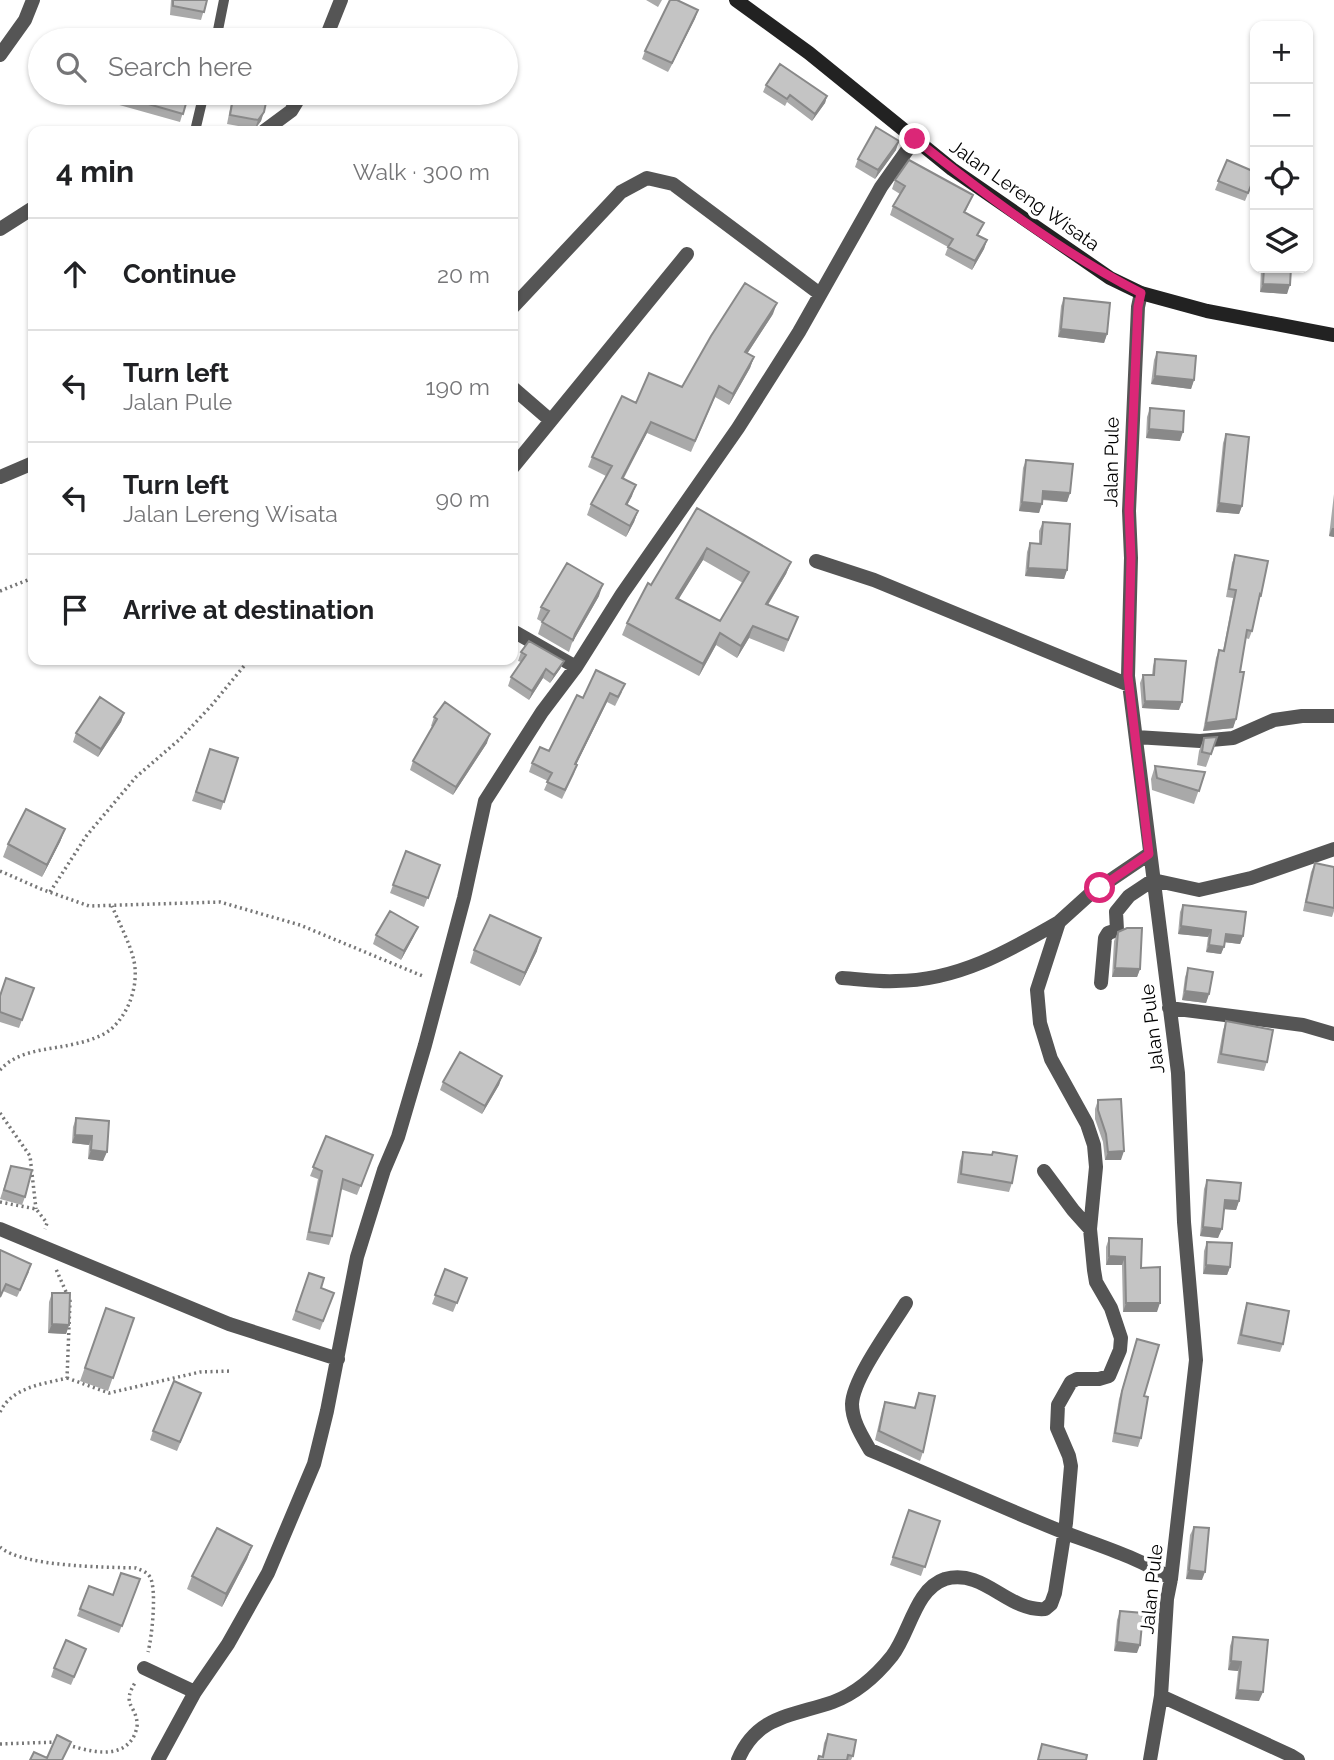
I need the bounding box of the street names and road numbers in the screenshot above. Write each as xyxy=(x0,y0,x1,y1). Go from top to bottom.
street label: Jalan Lereng Wisata xyxy=(946,135,1104,255)
street label: Jalan Pule xyxy=(1099,417,1123,507)
street label: Jalan Pule xyxy=(1136,983,1168,1075)
street label: Jalan Pule xyxy=(1135,1543,1167,1635)

